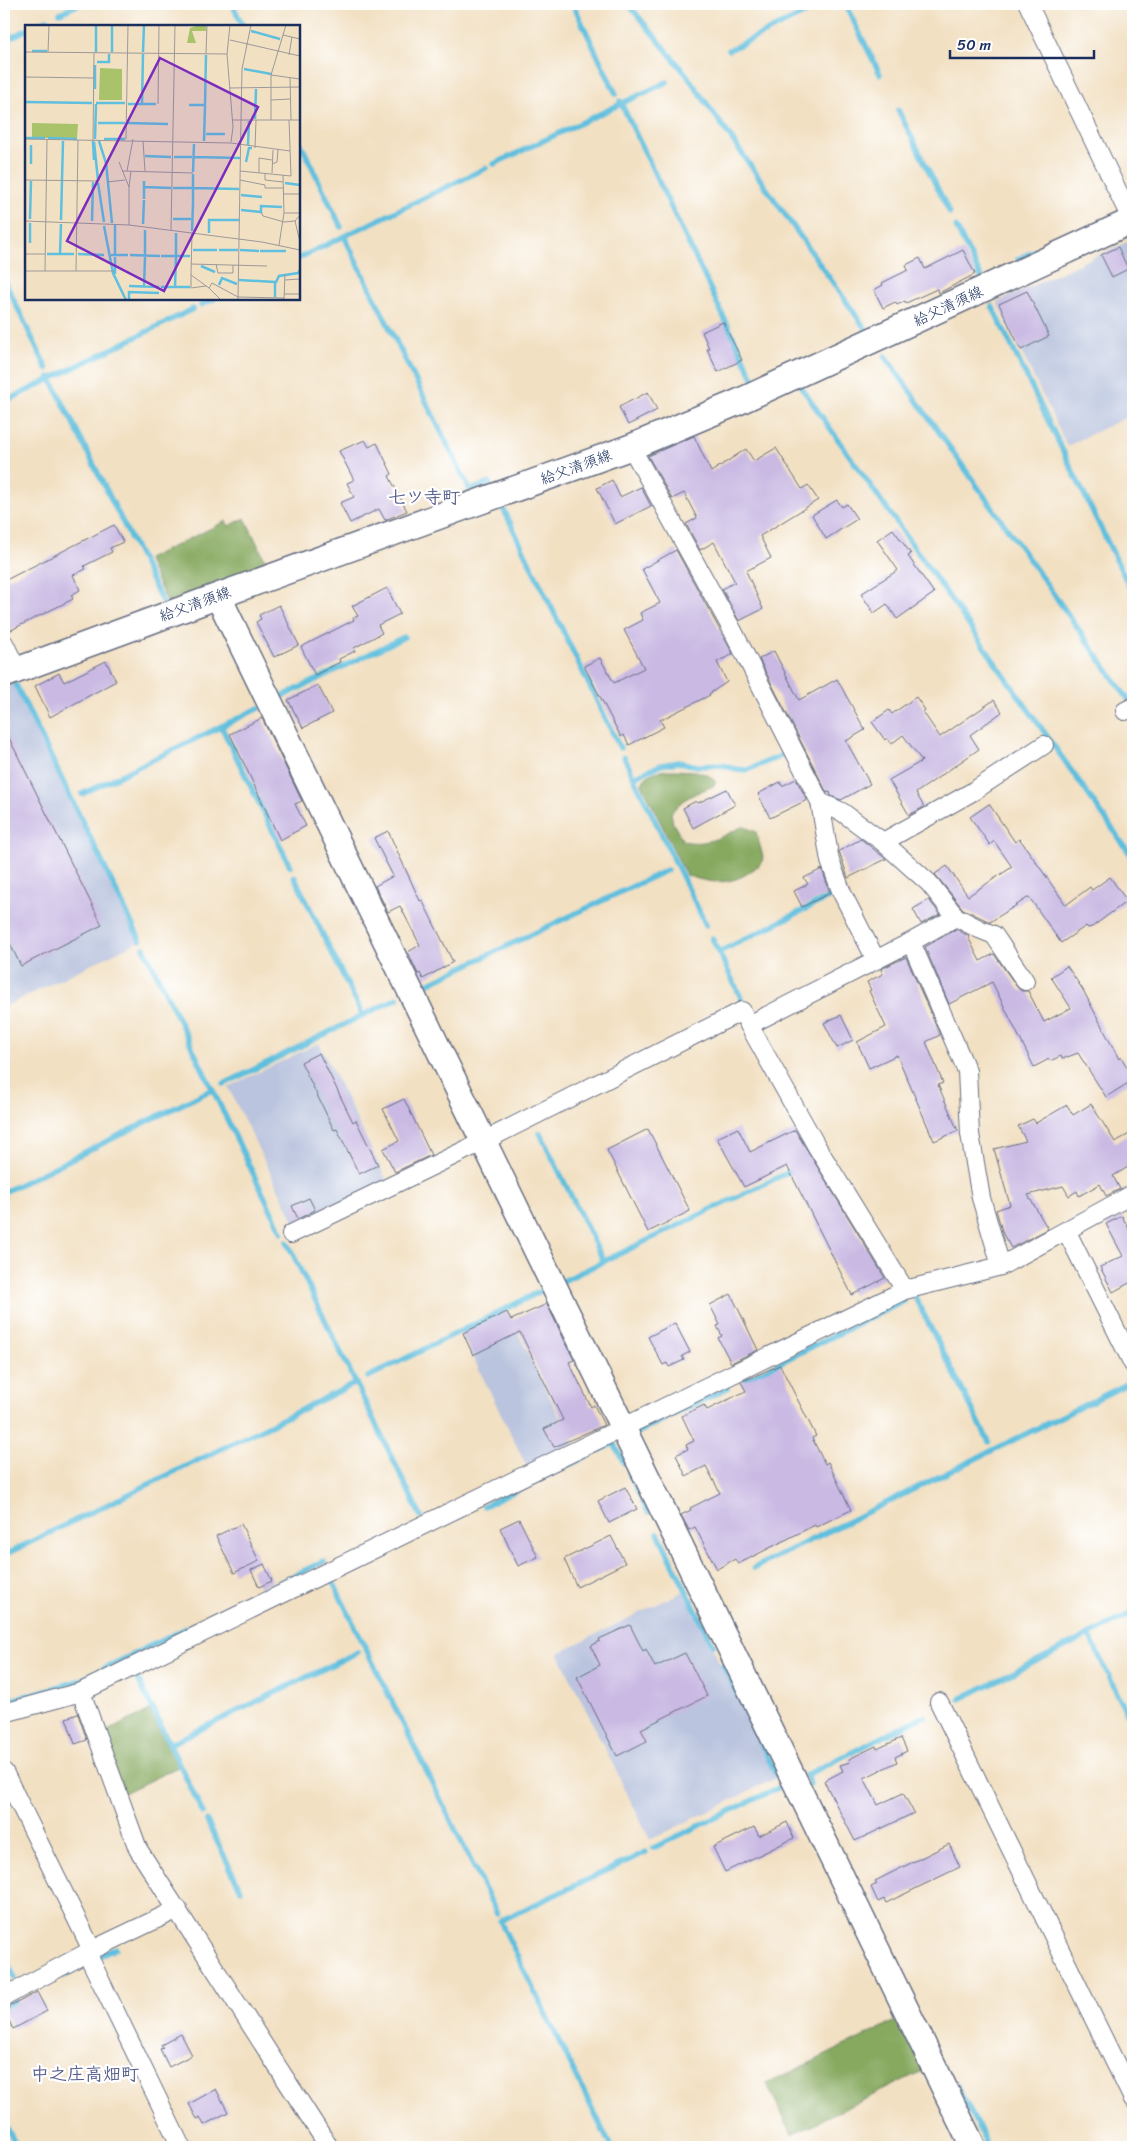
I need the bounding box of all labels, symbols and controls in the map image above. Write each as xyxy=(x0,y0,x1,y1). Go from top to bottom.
inset map xyxy=(25,25,300,300)
scale bar xyxy=(950,28,1093,60)
text: 50 m xyxy=(957,32,992,58)
street label: 給父清須線 xyxy=(909,278,987,334)
street label: 給父清須線 xyxy=(536,442,616,492)
district label: 七ツ寺町 xyxy=(388,481,460,513)
street label: 給父清須線 xyxy=(155,579,235,629)
district label: 中之庄高畑町 xyxy=(31,2058,139,2090)

